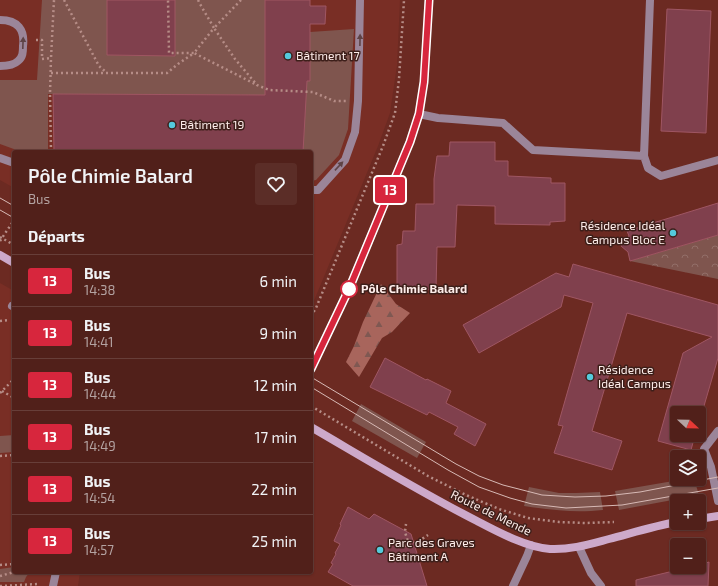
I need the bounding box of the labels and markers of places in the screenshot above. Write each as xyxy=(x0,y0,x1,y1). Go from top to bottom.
place label: Bâtiment 17 xyxy=(296,48,360,62)
marker: Bâtiment 17 xyxy=(283,51,293,61)
place label: Bâtiment 19 xyxy=(180,117,245,131)
marker: Bâtiment 19 xyxy=(167,120,177,130)
place label: Résidence Idéal Campus Bloc E xyxy=(580,218,665,246)
marker: Résidence Idéal Campus Bloc E xyxy=(668,228,678,238)
marker: Pôle Chimie Balard xyxy=(340,280,358,298)
place label: Pôle Chimie Balard xyxy=(361,281,467,295)
place label: Résidence Idéal Campus xyxy=(598,362,671,390)
marker: Résidence Idéal Campus xyxy=(585,372,595,382)
place label: Parc des Graves Bâtiment A xyxy=(388,535,475,563)
marker: Parc des Graves Bâtiment A xyxy=(375,545,385,555)

